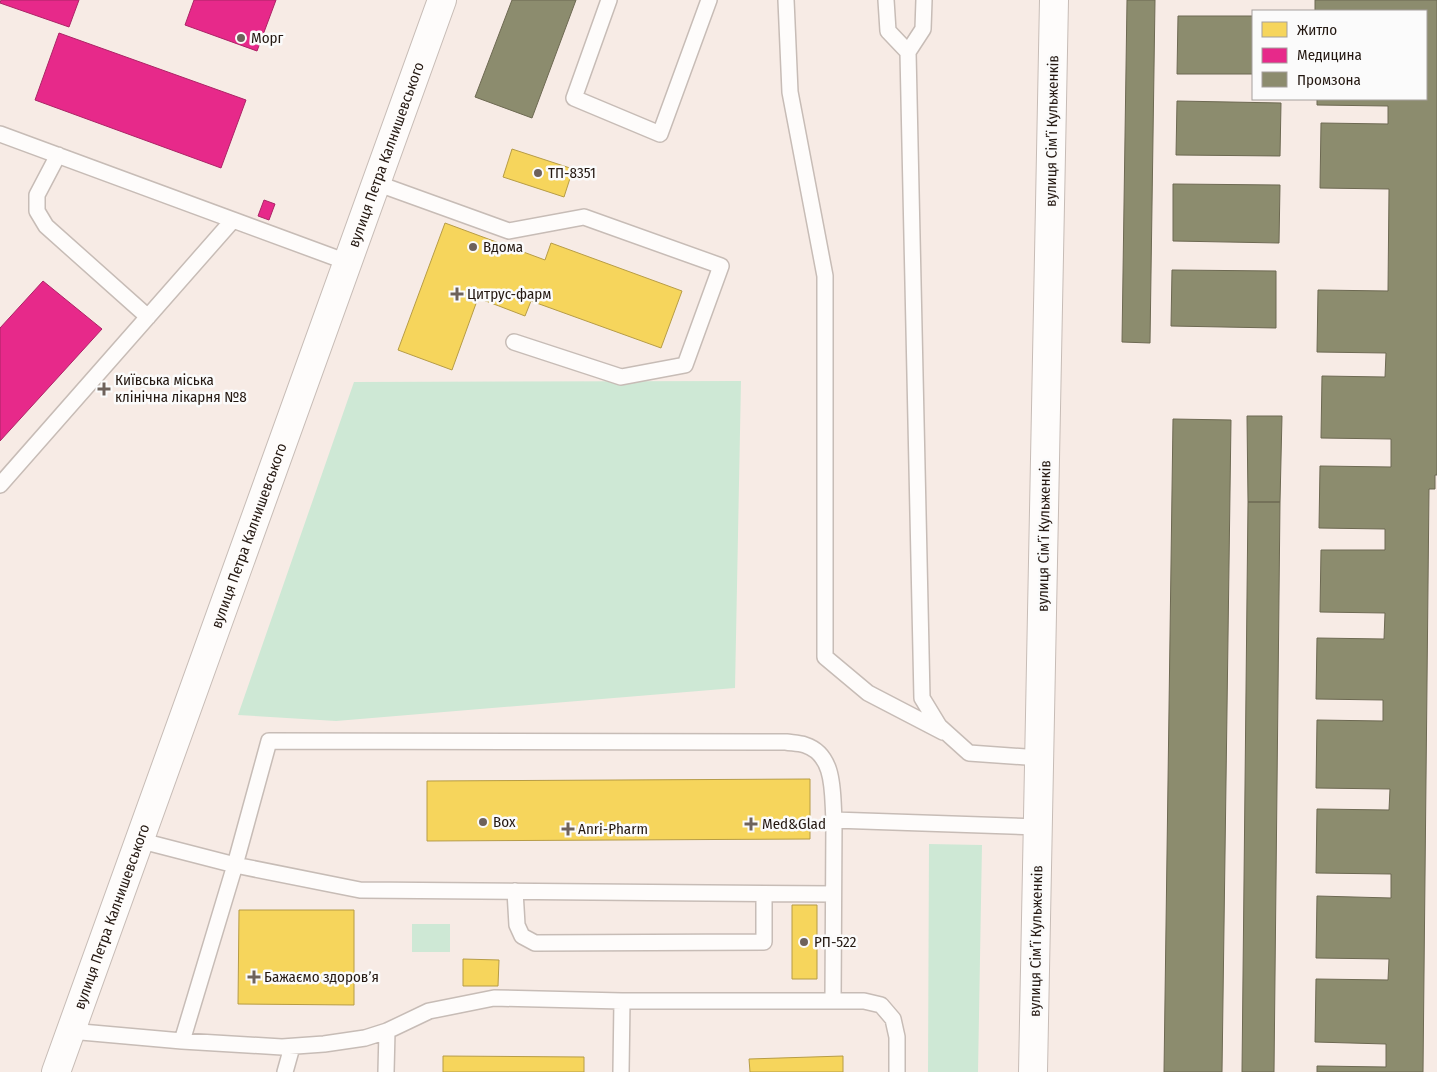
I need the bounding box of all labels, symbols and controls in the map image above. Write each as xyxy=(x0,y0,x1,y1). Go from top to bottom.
legend xyxy=(1252,10,1427,100)
text: Житло xyxy=(1297,21,1337,39)
place label: Морг xyxy=(251,29,284,47)
marker: Морг xyxy=(235,32,247,44)
text: Медицина xyxy=(1297,46,1362,64)
street label: вулиця Сімʼї Кульженків xyxy=(1042,55,1062,207)
street label: вулиця Петра Калнишевського xyxy=(345,59,428,250)
text: Промзона xyxy=(1297,71,1361,89)
place label: ТП-8351 xyxy=(548,164,596,182)
marker: ТП-8351 xyxy=(532,167,544,179)
place label: Вдома xyxy=(483,238,523,256)
marker: Вдома xyxy=(467,241,479,253)
place label: Цитрус-фарм xyxy=(467,285,551,303)
marker: Цитрус-фарм xyxy=(451,288,463,300)
place label: Київська міська клінічна лікарня №8 xyxy=(115,371,247,406)
marker: Київська міська клінічна лікарня №8 xyxy=(97,382,111,396)
street label: вулиця Петра Калнишевського xyxy=(207,440,291,631)
street label: вулиця Сімʼї Кульженків xyxy=(1034,460,1054,612)
place label: Box xyxy=(493,813,516,831)
place label: Med&Glad xyxy=(762,815,826,833)
marker: Box xyxy=(477,816,489,828)
marker: Med&Glad xyxy=(744,817,758,831)
place label: Anri-Pharm xyxy=(578,820,648,838)
street label: вулиця Петра Калнишевського xyxy=(70,822,154,1012)
marker: Anri-Pharm xyxy=(562,823,574,835)
street label: вулиця Сімʼї Кульженків xyxy=(1026,865,1046,1017)
place label: РП-522 xyxy=(814,933,857,951)
marker: РП-522 xyxy=(798,936,810,948)
place label: Бажаємо здоровʼя xyxy=(264,968,379,986)
marker: Бажаємо здоровʼя xyxy=(248,971,260,983)

